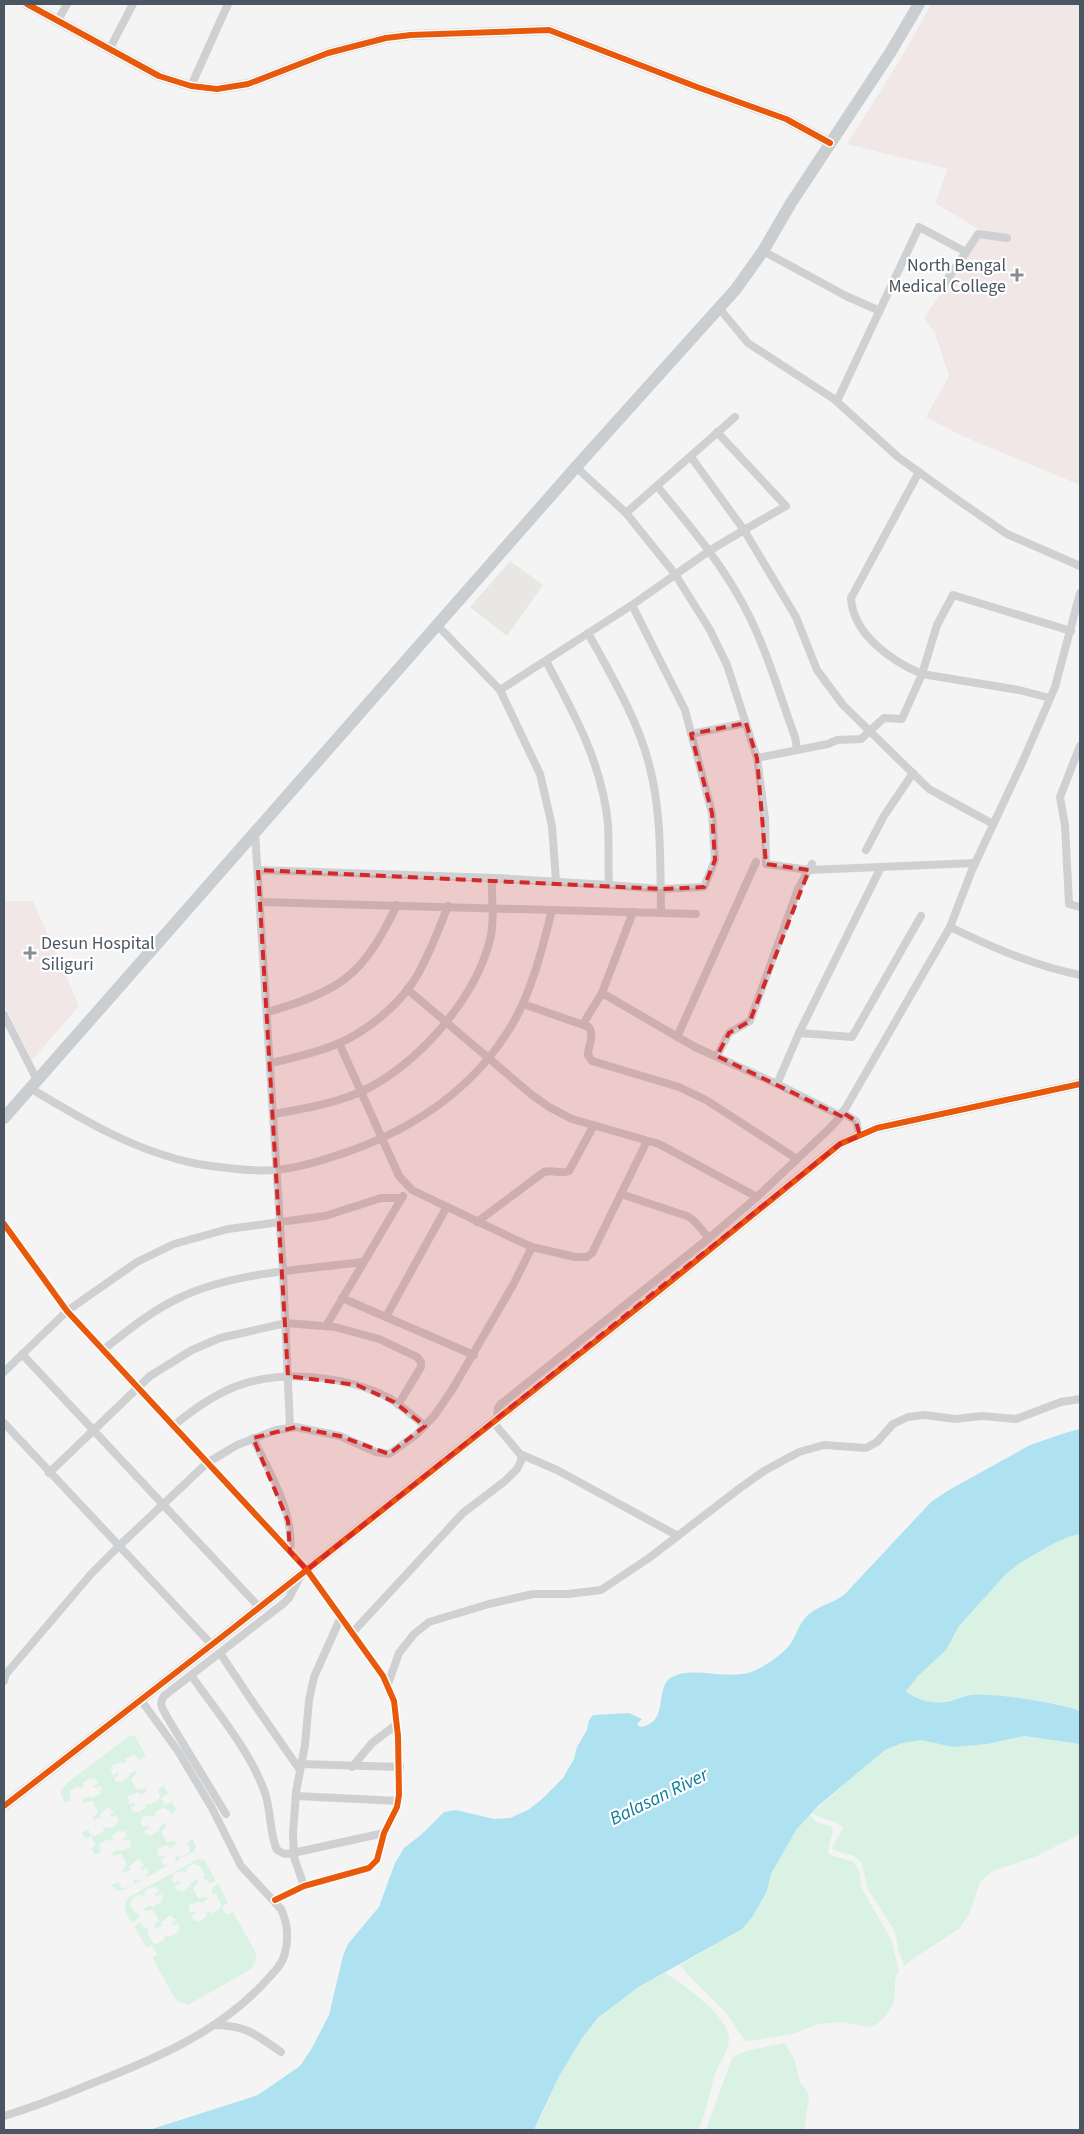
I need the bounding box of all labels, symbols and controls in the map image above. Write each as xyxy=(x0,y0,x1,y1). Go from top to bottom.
place label: North Bengal Medical College xyxy=(889,253,1006,299)
marker: North Bengal Medical College xyxy=(1010,268,1024,282)
place label: Desun Hospital Siliguri xyxy=(41,931,155,977)
marker: Desun Hospital Siliguri xyxy=(23,946,37,960)
water label: Balasan River xyxy=(605,1761,714,1833)

